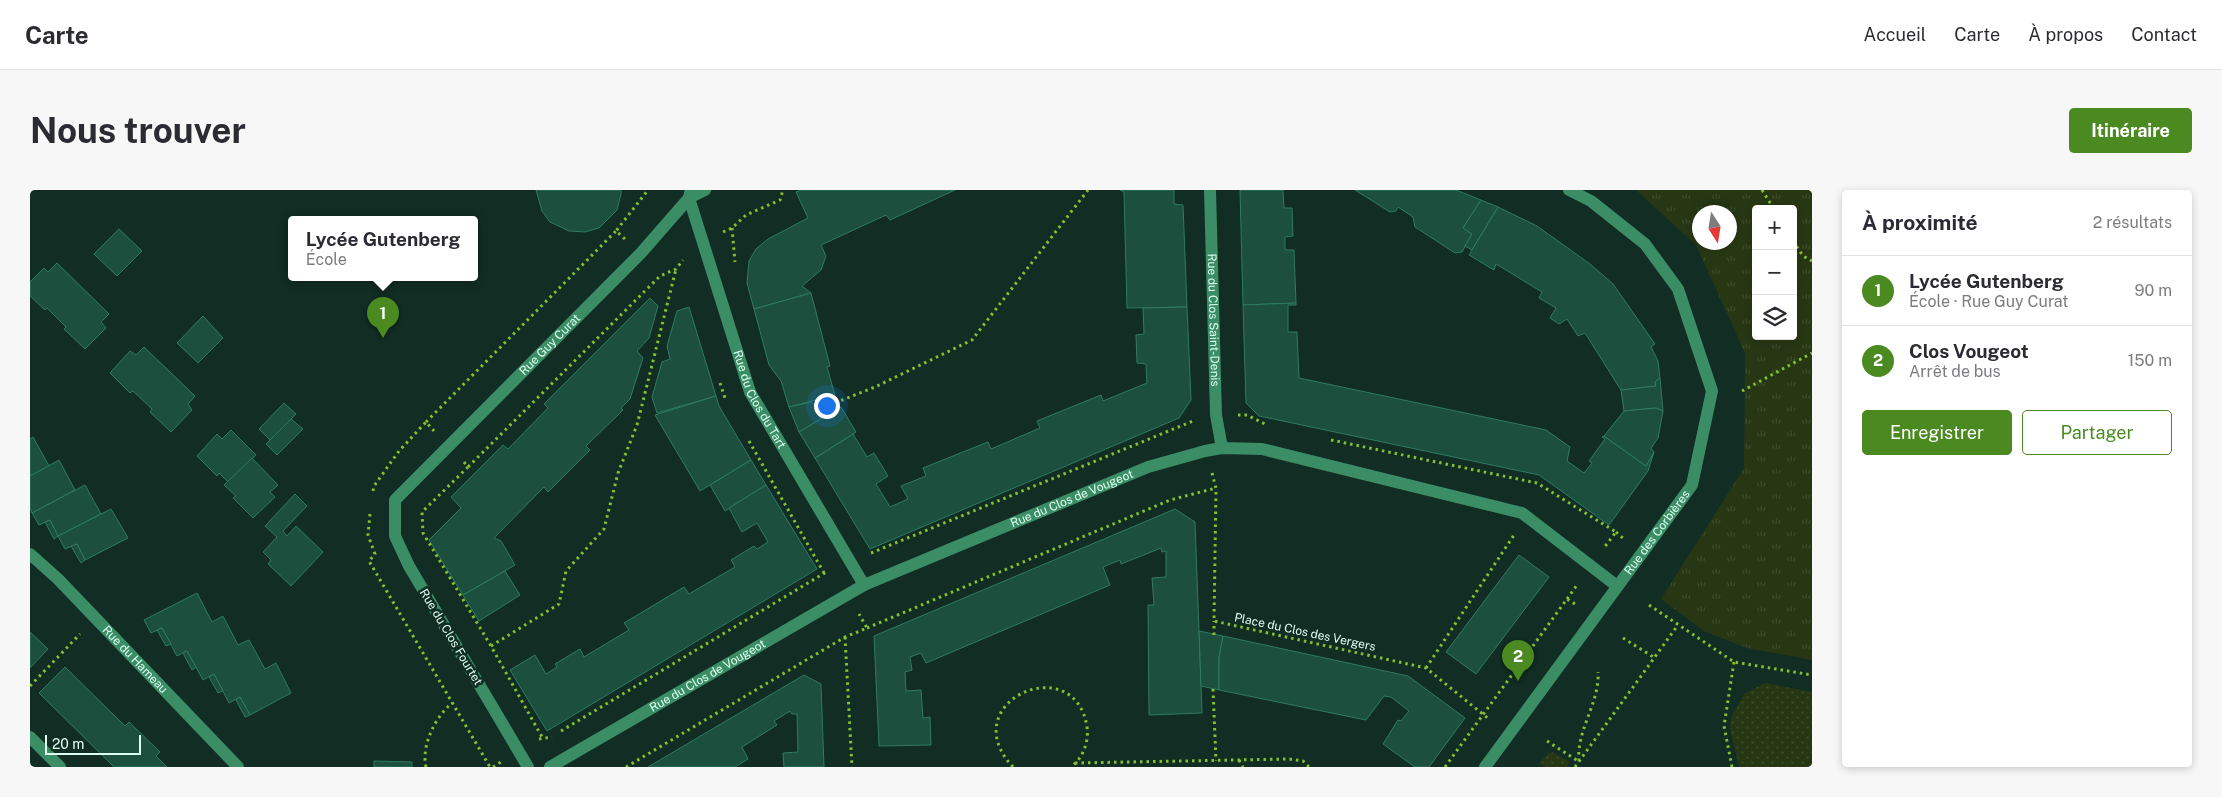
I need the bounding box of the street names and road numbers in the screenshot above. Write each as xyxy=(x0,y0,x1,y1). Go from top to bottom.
street label: Rue du Clos Saint-Denis xyxy=(1205,253,1222,387)
street label: Rue Guy Curat xyxy=(516,311,583,378)
street label: Rue du Clos du Tart xyxy=(730,348,789,451)
street label: Rue du Clos de Vougeot xyxy=(1008,467,1136,530)
street label: Rue des Corbières xyxy=(1622,487,1693,577)
street label: Rue du Clos Fourtet xyxy=(417,586,485,688)
street label: Place du Clos des Vergers xyxy=(1233,610,1377,654)
street label: Rue du Hameau xyxy=(100,623,171,696)
street label: Rue du Clos de Vougeot xyxy=(647,636,768,715)

